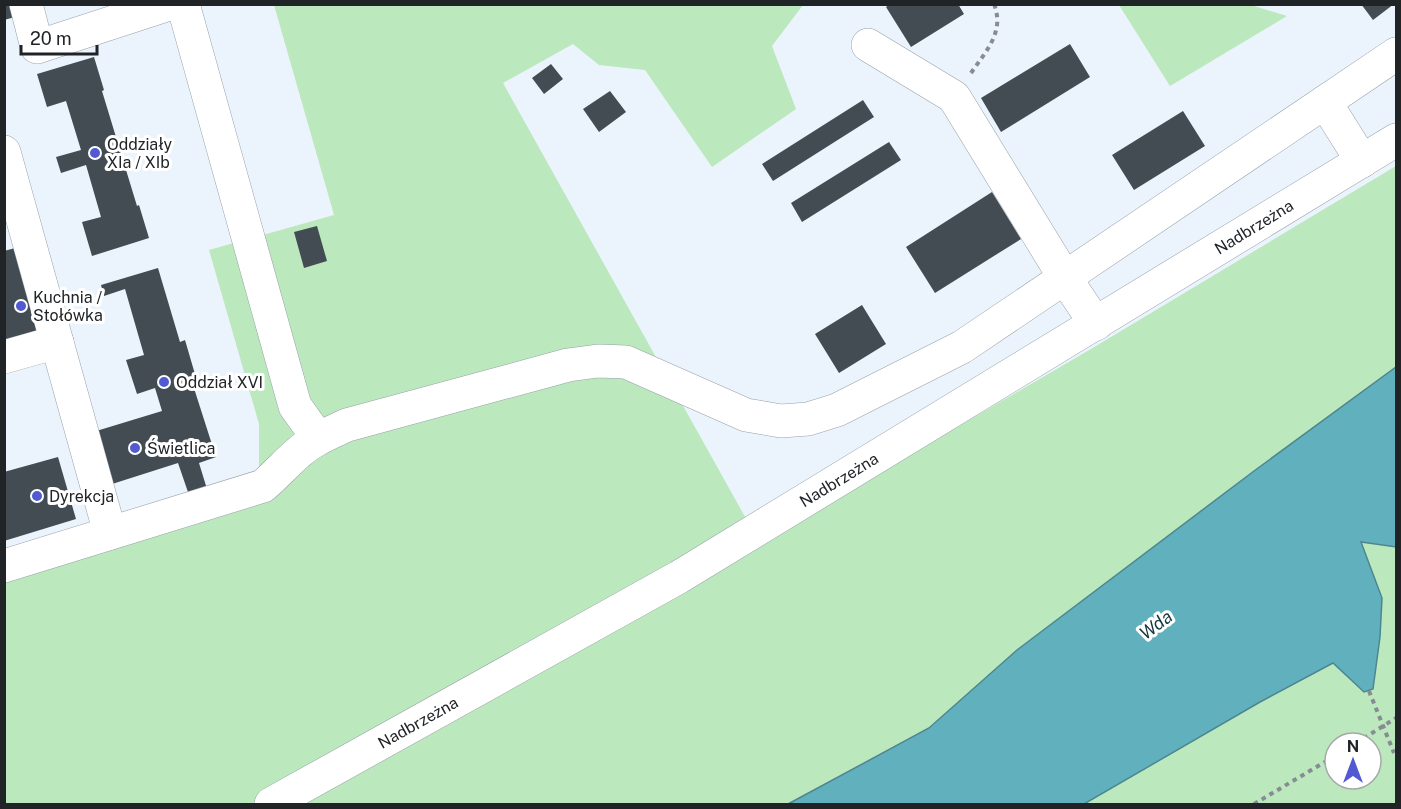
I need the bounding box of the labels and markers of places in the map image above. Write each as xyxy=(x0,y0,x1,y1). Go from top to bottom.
place label: Oddziały XIa / XIb xyxy=(107,135,173,172)
marker: Oddziały XIa / XIb xyxy=(88,146,102,160)
place label: Kuchnia / Stołówka xyxy=(33,288,103,325)
marker: Kuchnia / Stołówka xyxy=(14,299,28,313)
place label: Oddział XVI xyxy=(176,373,263,392)
marker: Oddział XVI xyxy=(157,375,171,389)
place label: Świetlica xyxy=(147,438,215,458)
marker: Świetlica xyxy=(128,441,142,455)
place label: Dyrekcja xyxy=(49,487,114,506)
marker: Dyrekcja xyxy=(30,489,44,503)

